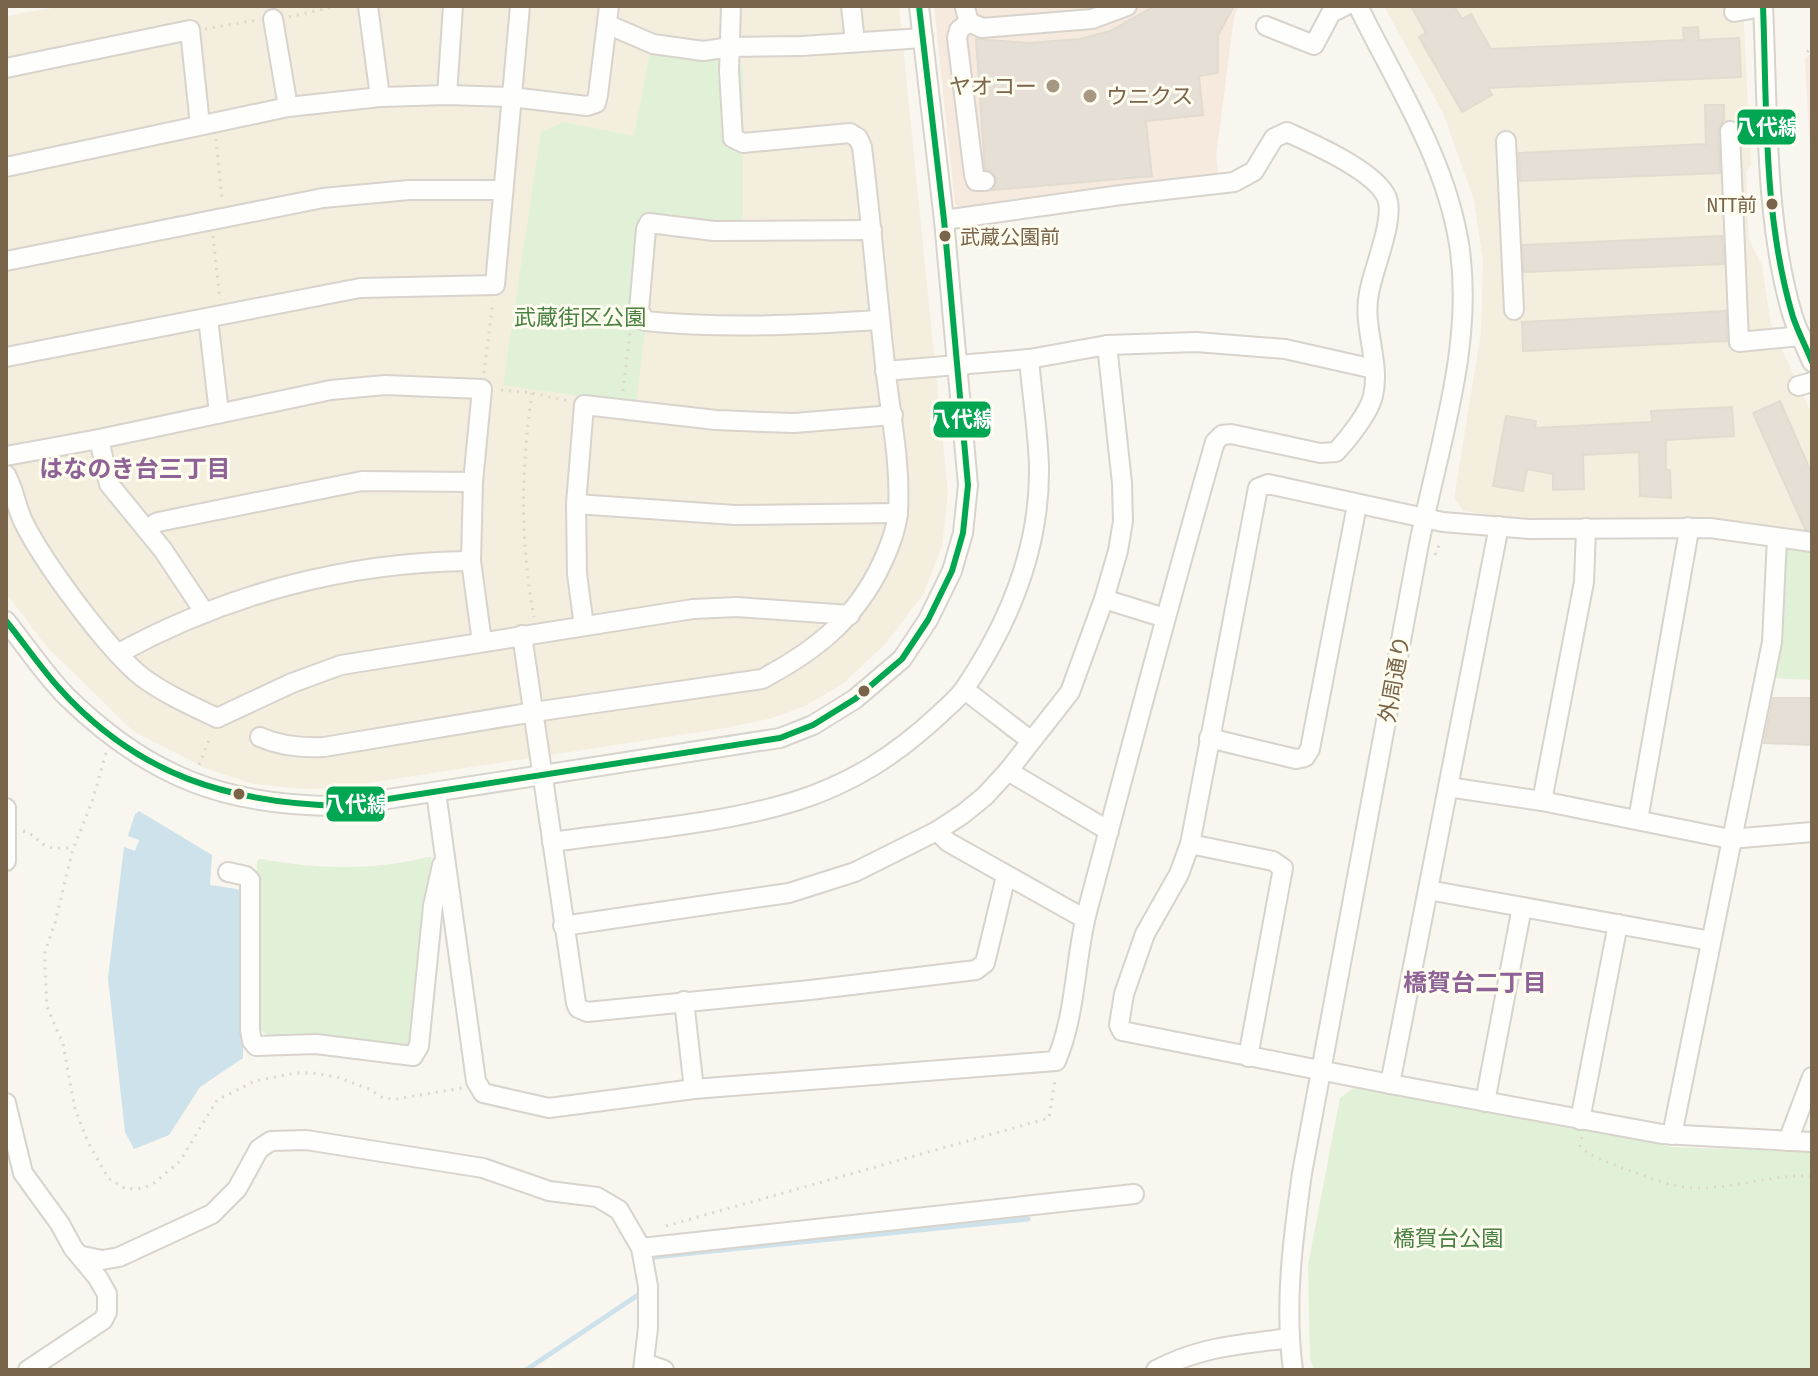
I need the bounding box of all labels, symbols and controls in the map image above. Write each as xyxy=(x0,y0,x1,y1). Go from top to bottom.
place label: ヤオコー xyxy=(949,73,1037,100)
marker: ヤオコー xyxy=(1044,77,1062,95)
place label: ウニクス xyxy=(1106,83,1193,110)
marker: ウニクス xyxy=(1081,87,1099,105)
line badge: 八代線 xyxy=(1736,108,1797,146)
text: 八代線 xyxy=(1734,114,1800,141)
place label: NTT前 xyxy=(1706,193,1757,217)
marker: NTT前 xyxy=(1764,196,1780,212)
place label: 武蔵公園前 xyxy=(960,225,1060,249)
marker: 武蔵公園前 xyxy=(937,228,953,244)
park label: 武蔵街区公園 xyxy=(514,304,646,331)
line badge: 八代線 xyxy=(932,400,992,439)
text: 八代線 xyxy=(929,406,995,433)
district label: はなのき台三丁目 xyxy=(39,455,231,483)
street label: 外周通り xyxy=(1374,633,1415,725)
unlabelled marker xyxy=(856,683,872,699)
line badge: 八代線 xyxy=(325,785,386,823)
unlabelled marker xyxy=(231,786,247,802)
text: 八代線 xyxy=(323,791,389,818)
district label: 橋賀台二丁目 xyxy=(1403,969,1547,997)
park label: 橋賀台公園 xyxy=(1393,1225,1503,1252)

